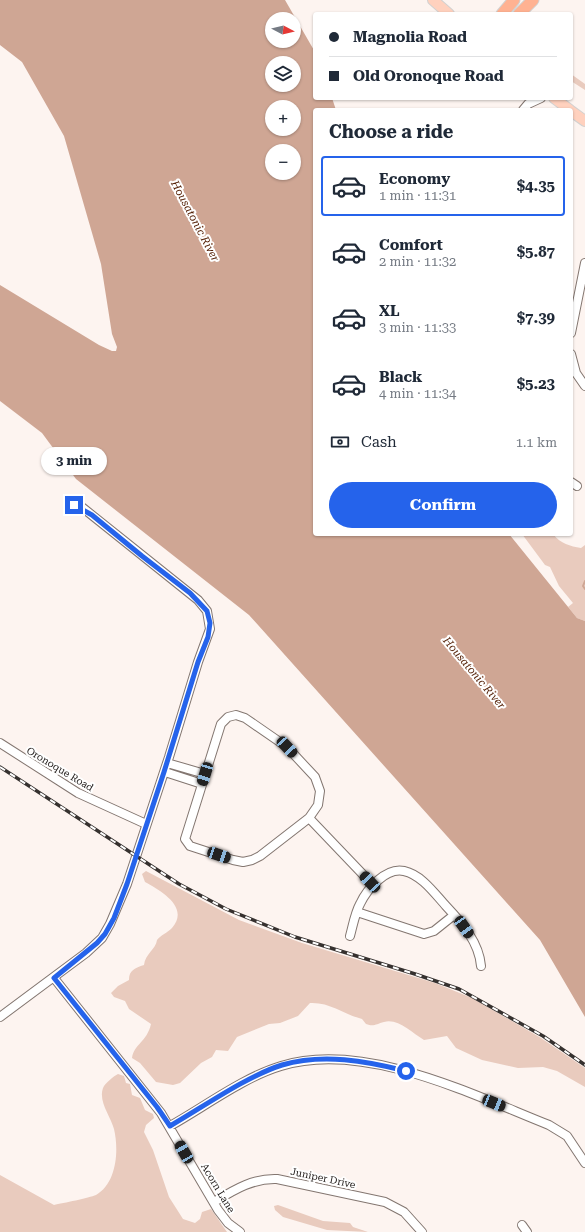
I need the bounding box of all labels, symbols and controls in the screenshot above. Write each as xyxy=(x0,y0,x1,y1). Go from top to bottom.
north arrow xyxy=(265,12,301,48)
map controls xyxy=(265,12,301,180)
text: Magnolia Road xyxy=(353,28,467,46)
button: layers xyxy=(265,56,301,92)
text: Old Oronoque Road xyxy=(353,67,504,85)
button: + xyxy=(265,100,301,136)
text: Choose a ride xyxy=(329,121,453,142)
button: − xyxy=(265,144,301,180)
icon: car xyxy=(331,168,367,204)
text: Economy xyxy=(379,170,450,188)
water label: Housatonic River xyxy=(168,177,222,264)
text: $4.35 xyxy=(517,177,555,195)
text: 1 min · 11:31 xyxy=(379,188,456,203)
icon: car xyxy=(331,234,367,270)
text: Comfort xyxy=(379,236,443,254)
text: $5.87 xyxy=(517,243,555,261)
text: 2 min · 11:32 xyxy=(379,254,456,269)
icon: car xyxy=(331,300,367,336)
text: XL xyxy=(379,302,400,320)
text: $7.39 xyxy=(517,309,555,327)
text: 3 min · 11:33 xyxy=(379,320,456,335)
icon: car xyxy=(331,366,367,402)
text: Black xyxy=(379,368,422,386)
text: $5.23 xyxy=(517,375,555,393)
text: 4 min · 11:34 xyxy=(379,386,456,401)
icon: cash xyxy=(329,431,351,453)
text: Cash xyxy=(361,433,397,451)
text: 1.1 km xyxy=(516,435,557,450)
callout: 3 min xyxy=(41,447,107,475)
text: 3 min xyxy=(56,453,92,468)
button: Confirm xyxy=(329,482,557,528)
route end xyxy=(65,496,83,514)
water label: Housatonic River xyxy=(439,634,508,712)
car xyxy=(274,734,300,760)
street label: Oronoque Road xyxy=(25,745,96,794)
car xyxy=(196,761,214,787)
car xyxy=(206,845,232,865)
car xyxy=(357,869,383,895)
car xyxy=(452,914,476,940)
route start xyxy=(397,1062,415,1080)
car xyxy=(481,1093,507,1113)
car xyxy=(173,1139,195,1165)
street label: Acorn Lane xyxy=(199,1161,237,1215)
street label: Juniper Drive xyxy=(289,1166,357,1190)

